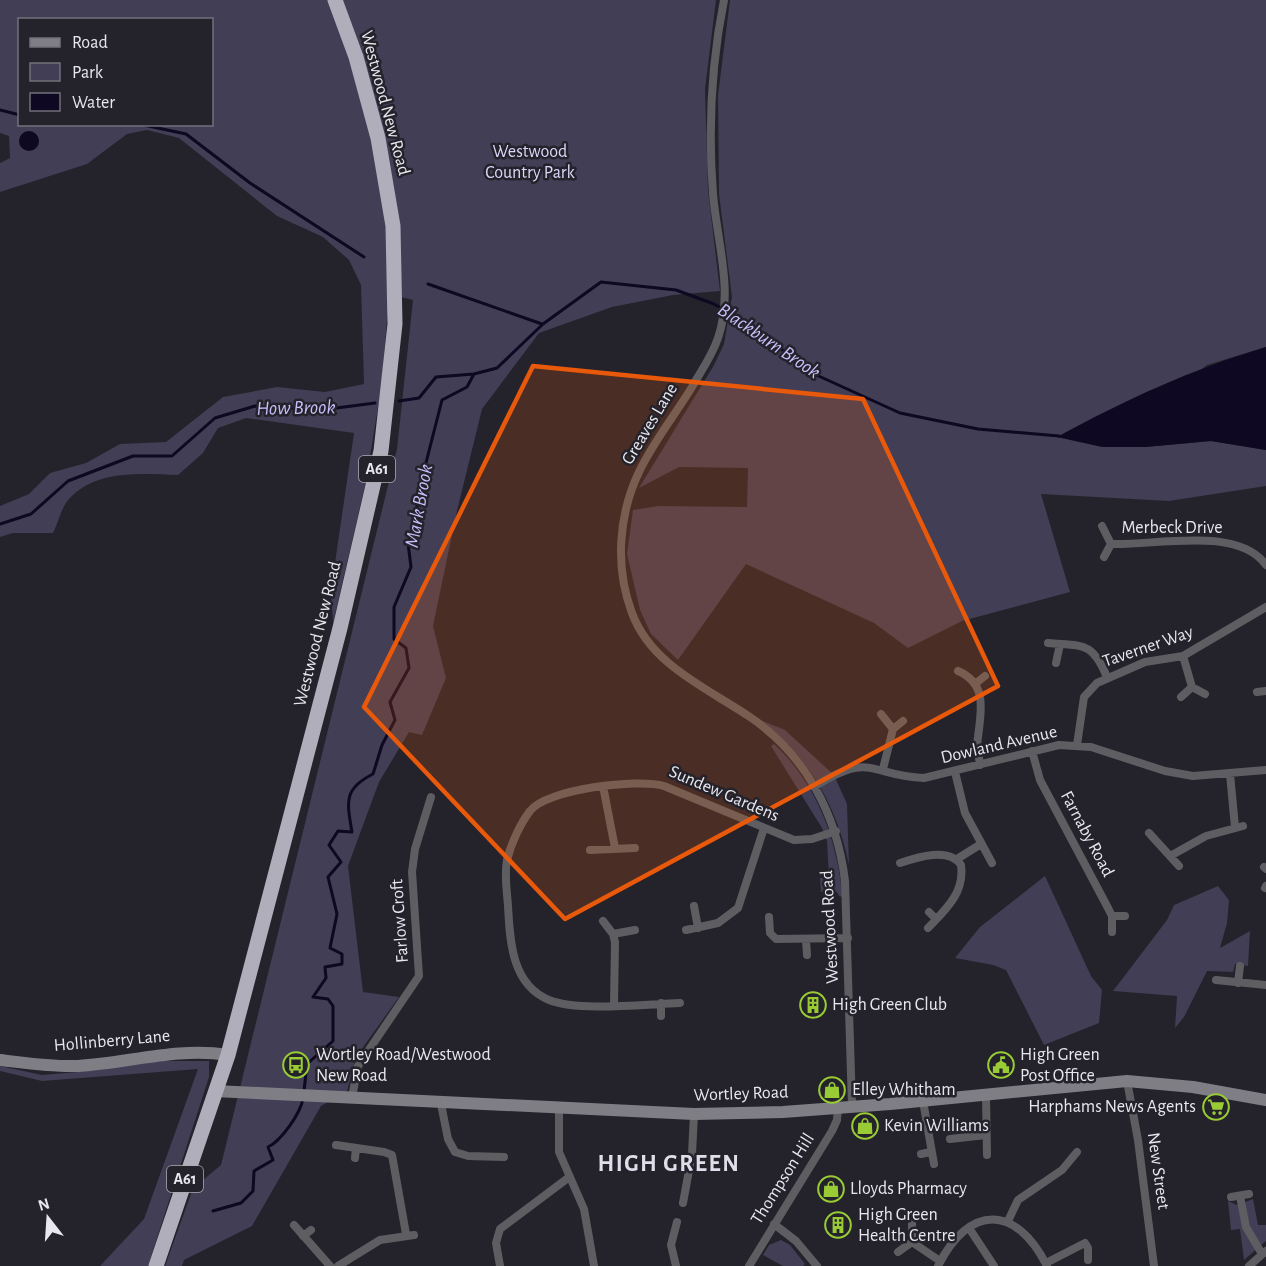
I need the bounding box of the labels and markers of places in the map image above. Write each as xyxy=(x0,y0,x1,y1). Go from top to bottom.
building icon: High Green Club xyxy=(798,990,828,1020)
place label: High Green Club xyxy=(832,996,947,1014)
place label: Wortley Road/Westwood New Road xyxy=(316,1046,491,1085)
place label: High Green Post Office xyxy=(1020,1046,1100,1085)
bus stop icon: Wortley Road/Westwood New Road xyxy=(281,1050,311,1080)
public building icon: High Green Post Office xyxy=(986,1050,1016,1080)
shop icon: Elley Whitham xyxy=(817,1075,847,1105)
place label: Elley Whitham xyxy=(852,1081,956,1099)
supermarket icon: Harphams News Agents xyxy=(1201,1092,1231,1122)
place label: Harphams News Agents xyxy=(1028,1098,1196,1116)
shop icon: Kevin Williams xyxy=(850,1111,880,1141)
place label: Kevin Williams xyxy=(884,1117,989,1135)
shop icon: Lloyds Pharmacy xyxy=(816,1174,846,1204)
place label: Lloyds Pharmacy xyxy=(850,1180,967,1198)
place label: High Green Health Centre xyxy=(858,1206,956,1245)
building icon: High Green Health Centre xyxy=(823,1210,853,1240)

